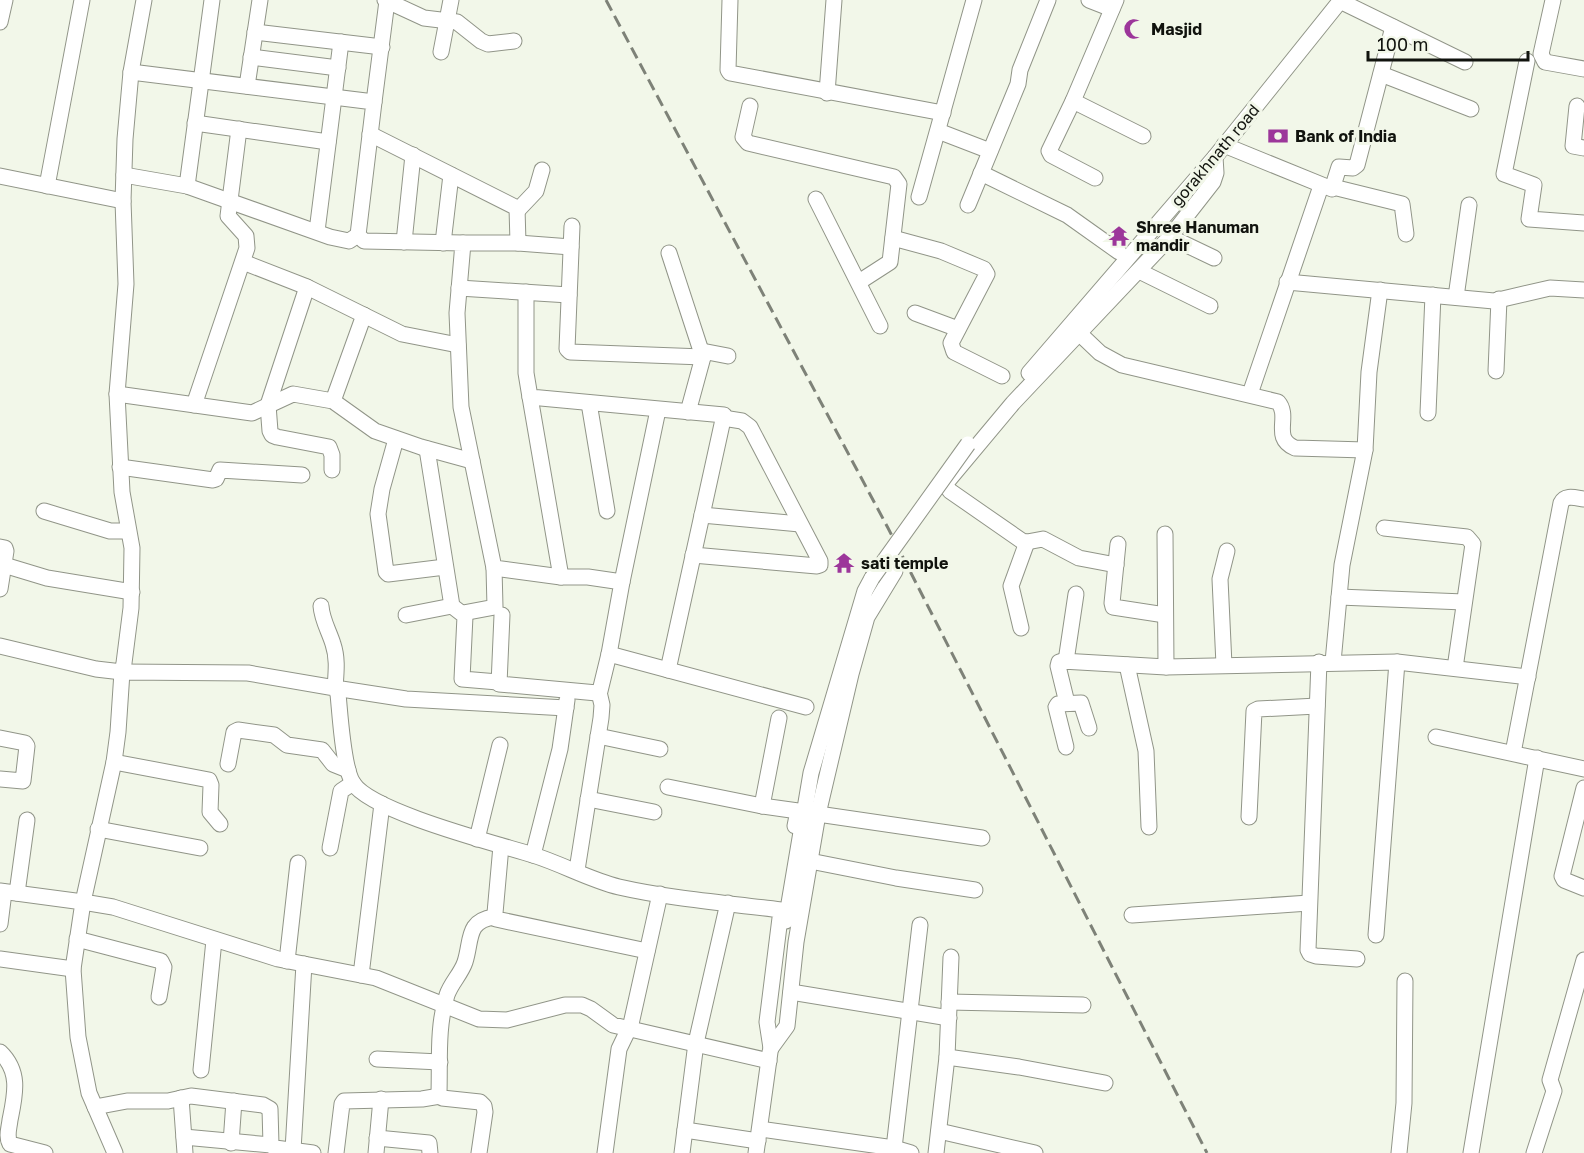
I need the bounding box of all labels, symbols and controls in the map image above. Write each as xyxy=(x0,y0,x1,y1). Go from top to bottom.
mosque icon: Masjid xyxy=(1122,17,1146,41)
place label: Masjid xyxy=(1151,19,1202,39)
scale bar xyxy=(1368,24,1528,62)
text: 100 m xyxy=(1377,33,1428,55)
street label: gorakhnath road xyxy=(1167,100,1263,210)
bank icon: Bank of India xyxy=(1266,124,1290,148)
place label: Bank of India xyxy=(1295,126,1397,146)
place label: Shree Hanuman mandir xyxy=(1136,217,1259,255)
temple icon: Shree Hanuman mandir xyxy=(1107,224,1131,248)
temple icon: sati temple xyxy=(832,551,856,575)
place label: sati temple xyxy=(861,553,948,573)

